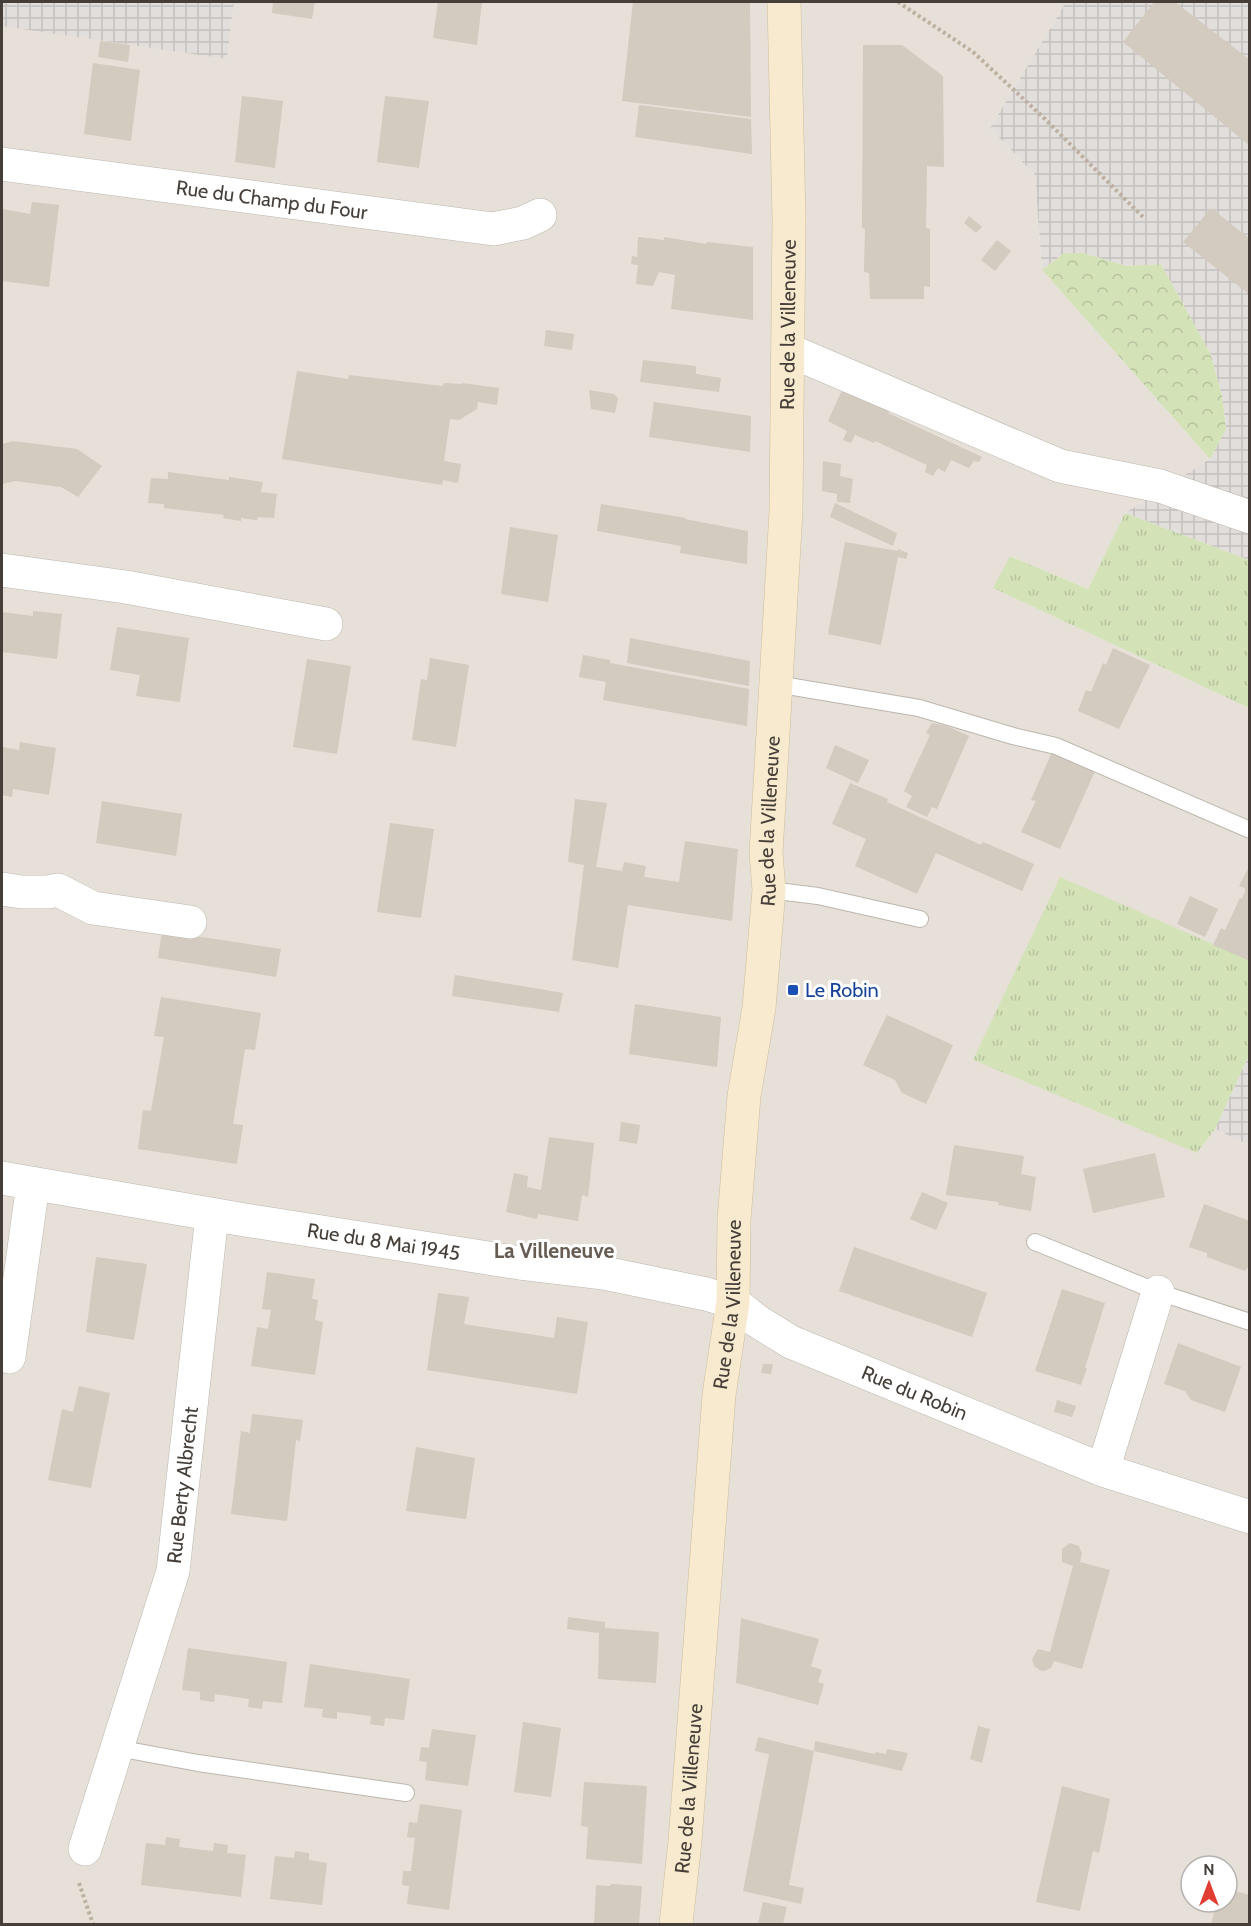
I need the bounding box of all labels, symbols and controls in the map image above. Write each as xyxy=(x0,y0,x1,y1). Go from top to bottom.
street label: Rue du Champ du Four xyxy=(175,175,369,224)
street label: Rue de la Villeneuve xyxy=(775,239,801,410)
street label: Rue de la Villeneuve xyxy=(754,735,785,907)
place label: Le Robin xyxy=(805,978,879,1002)
marker: Le Robin xyxy=(786,983,800,997)
street label: Rue du 8 Mai 1945 xyxy=(306,1218,462,1265)
street label: Rue de la Villeneuve xyxy=(708,1219,746,1391)
district label: La Villeneuve xyxy=(494,1238,614,1263)
street label: Rue du Robin xyxy=(858,1360,971,1425)
street label: Rue Berty Albrecht xyxy=(162,1405,203,1565)
street label: Rue de la Villeneuve xyxy=(670,1703,707,1875)
north arrow xyxy=(1179,1854,1239,1914)
text: N xyxy=(1203,1860,1215,1879)

